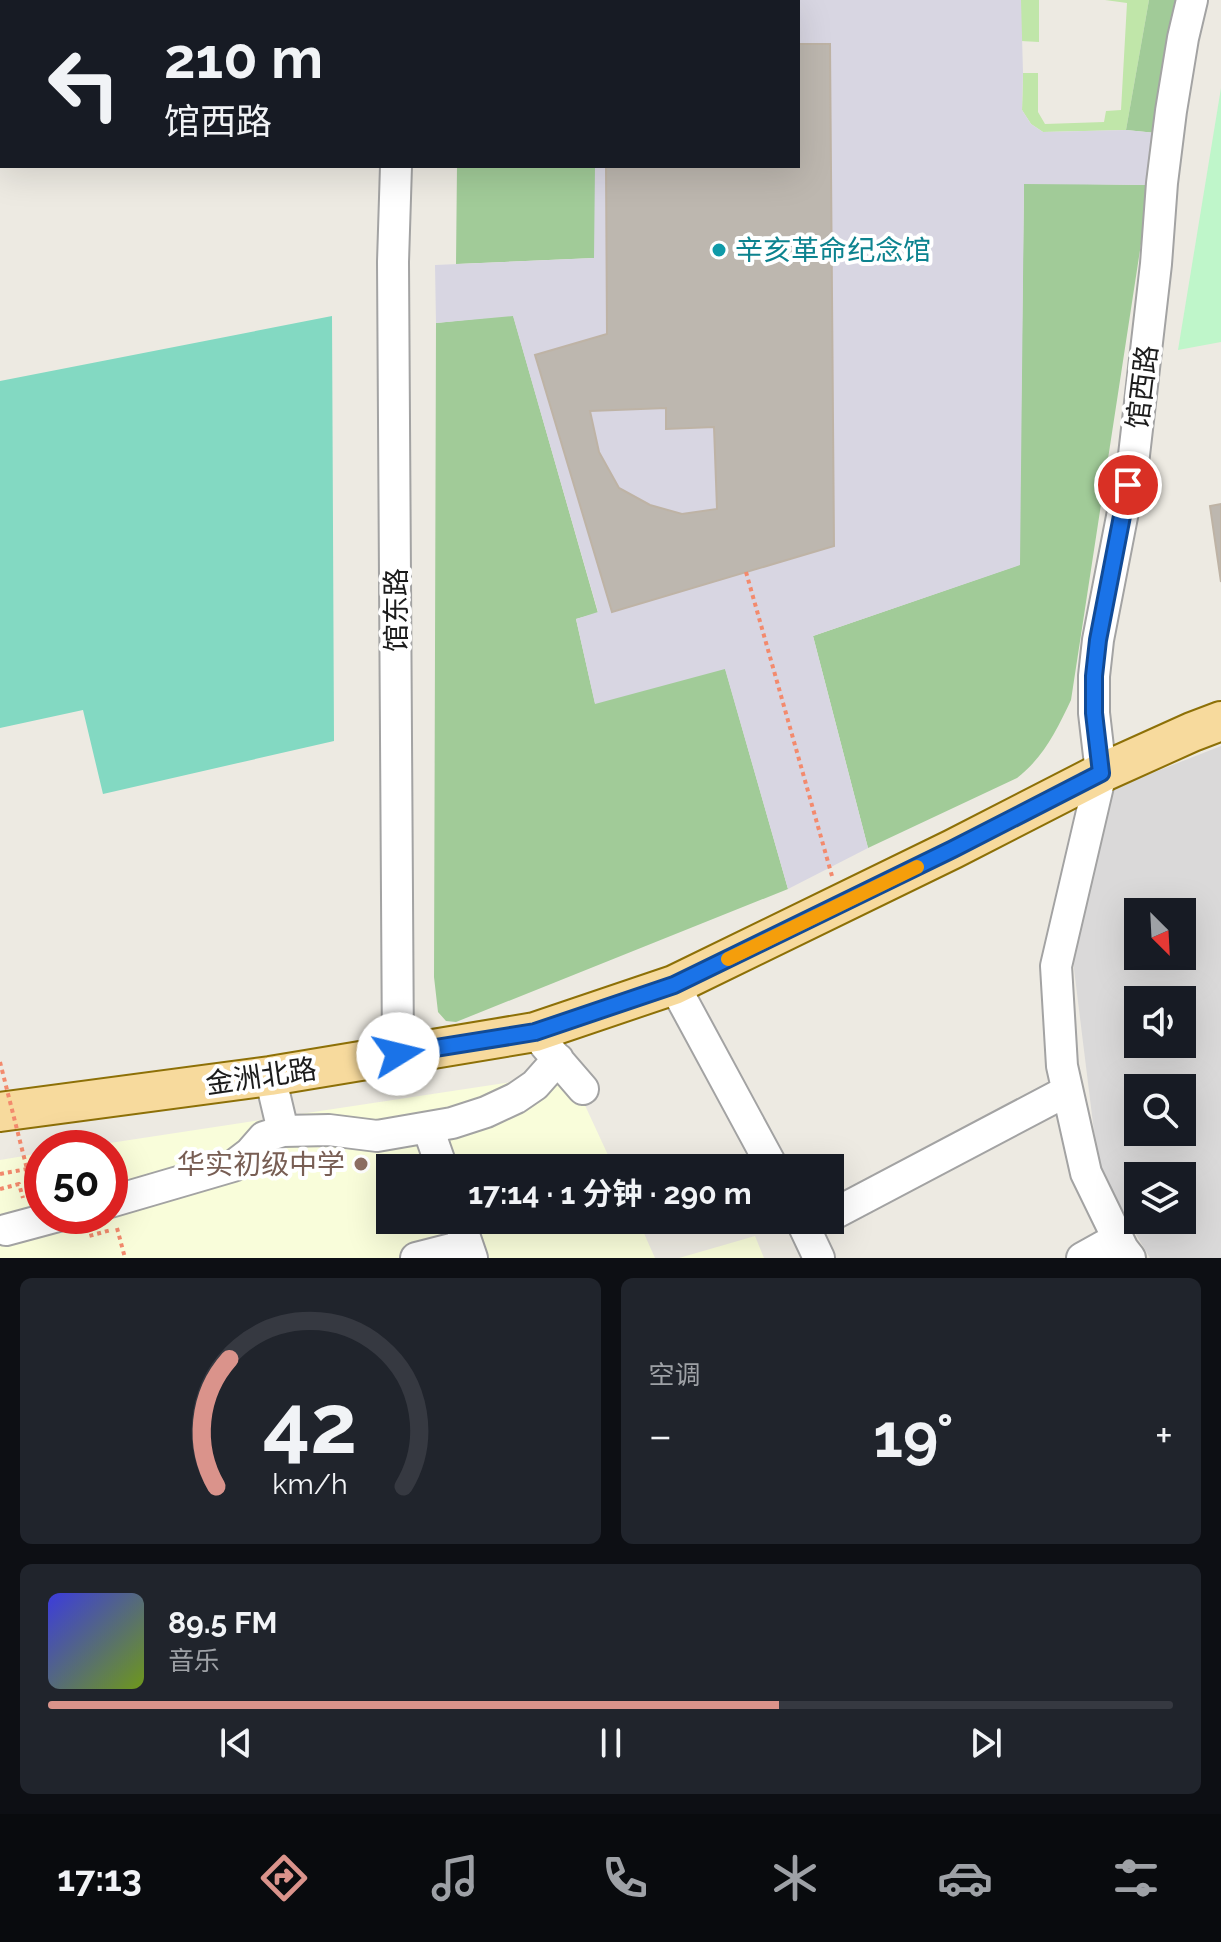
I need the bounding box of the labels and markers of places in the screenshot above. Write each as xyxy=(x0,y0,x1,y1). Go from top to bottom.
place label: 辛亥革命纪念馆 xyxy=(735,234,931,267)
marker: 辛亥革命纪念馆 xyxy=(710,241,728,259)
pin xyxy=(1094,451,1162,519)
place label: 华实初级中学 xyxy=(177,1148,345,1181)
marker: 华实初级中学 xyxy=(352,1155,370,1173)

